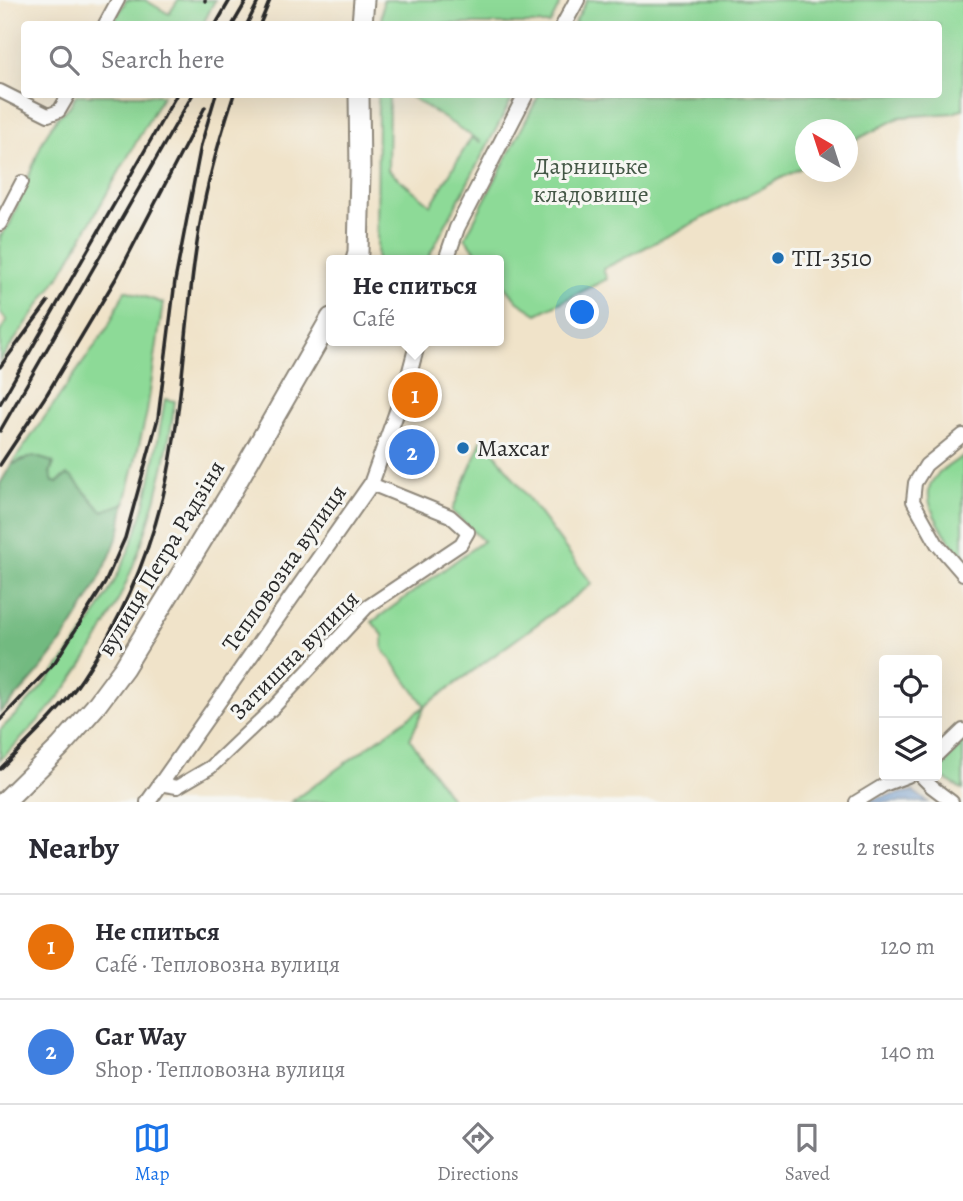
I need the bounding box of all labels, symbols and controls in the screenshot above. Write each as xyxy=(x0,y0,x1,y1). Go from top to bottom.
search box xyxy=(21,21,942,98)
icon: search xyxy=(45,41,83,79)
text: Search here xyxy=(101,42,225,77)
north arrow xyxy=(795,119,858,182)
park label: Дарницьке кладовище xyxy=(533,150,649,210)
place label: ТП-3510 xyxy=(792,242,872,274)
marker: ТП-3510 xyxy=(770,250,786,266)
popup xyxy=(326,255,504,346)
text: Не спиться xyxy=(353,268,477,303)
your location xyxy=(565,295,599,329)
text: Café xyxy=(353,303,395,334)
pin: 1 xyxy=(392,369,438,421)
pin: 2 xyxy=(389,426,435,478)
place label: Maxcar xyxy=(477,432,550,464)
marker: Maxcar xyxy=(455,440,471,456)
street label: вулиця Петра Радзіня xyxy=(90,454,232,662)
street label: Тепловозна вулиця xyxy=(214,478,354,658)
street label: Затишна вулиця xyxy=(222,583,366,727)
map controls xyxy=(879,655,942,781)
button: locate xyxy=(879,655,942,718)
button: layers xyxy=(879,718,942,781)
text: Nearby xyxy=(28,828,119,868)
text: 2 results xyxy=(857,832,935,863)
text: Не спиться xyxy=(95,914,220,949)
text: 1 xyxy=(47,931,55,962)
text: 120 m xyxy=(880,931,935,962)
text: Café · Тепловозна вулиця xyxy=(95,949,340,980)
text: Car Way xyxy=(95,1019,186,1054)
text: 2 xyxy=(45,1036,57,1067)
text: 140 m xyxy=(881,1036,935,1067)
text: Shop · Тепловозна вулиця xyxy=(95,1054,345,1085)
tab: Map xyxy=(133,1119,171,1187)
tab: Directions xyxy=(437,1119,519,1187)
tab: Saved xyxy=(785,1119,830,1187)

